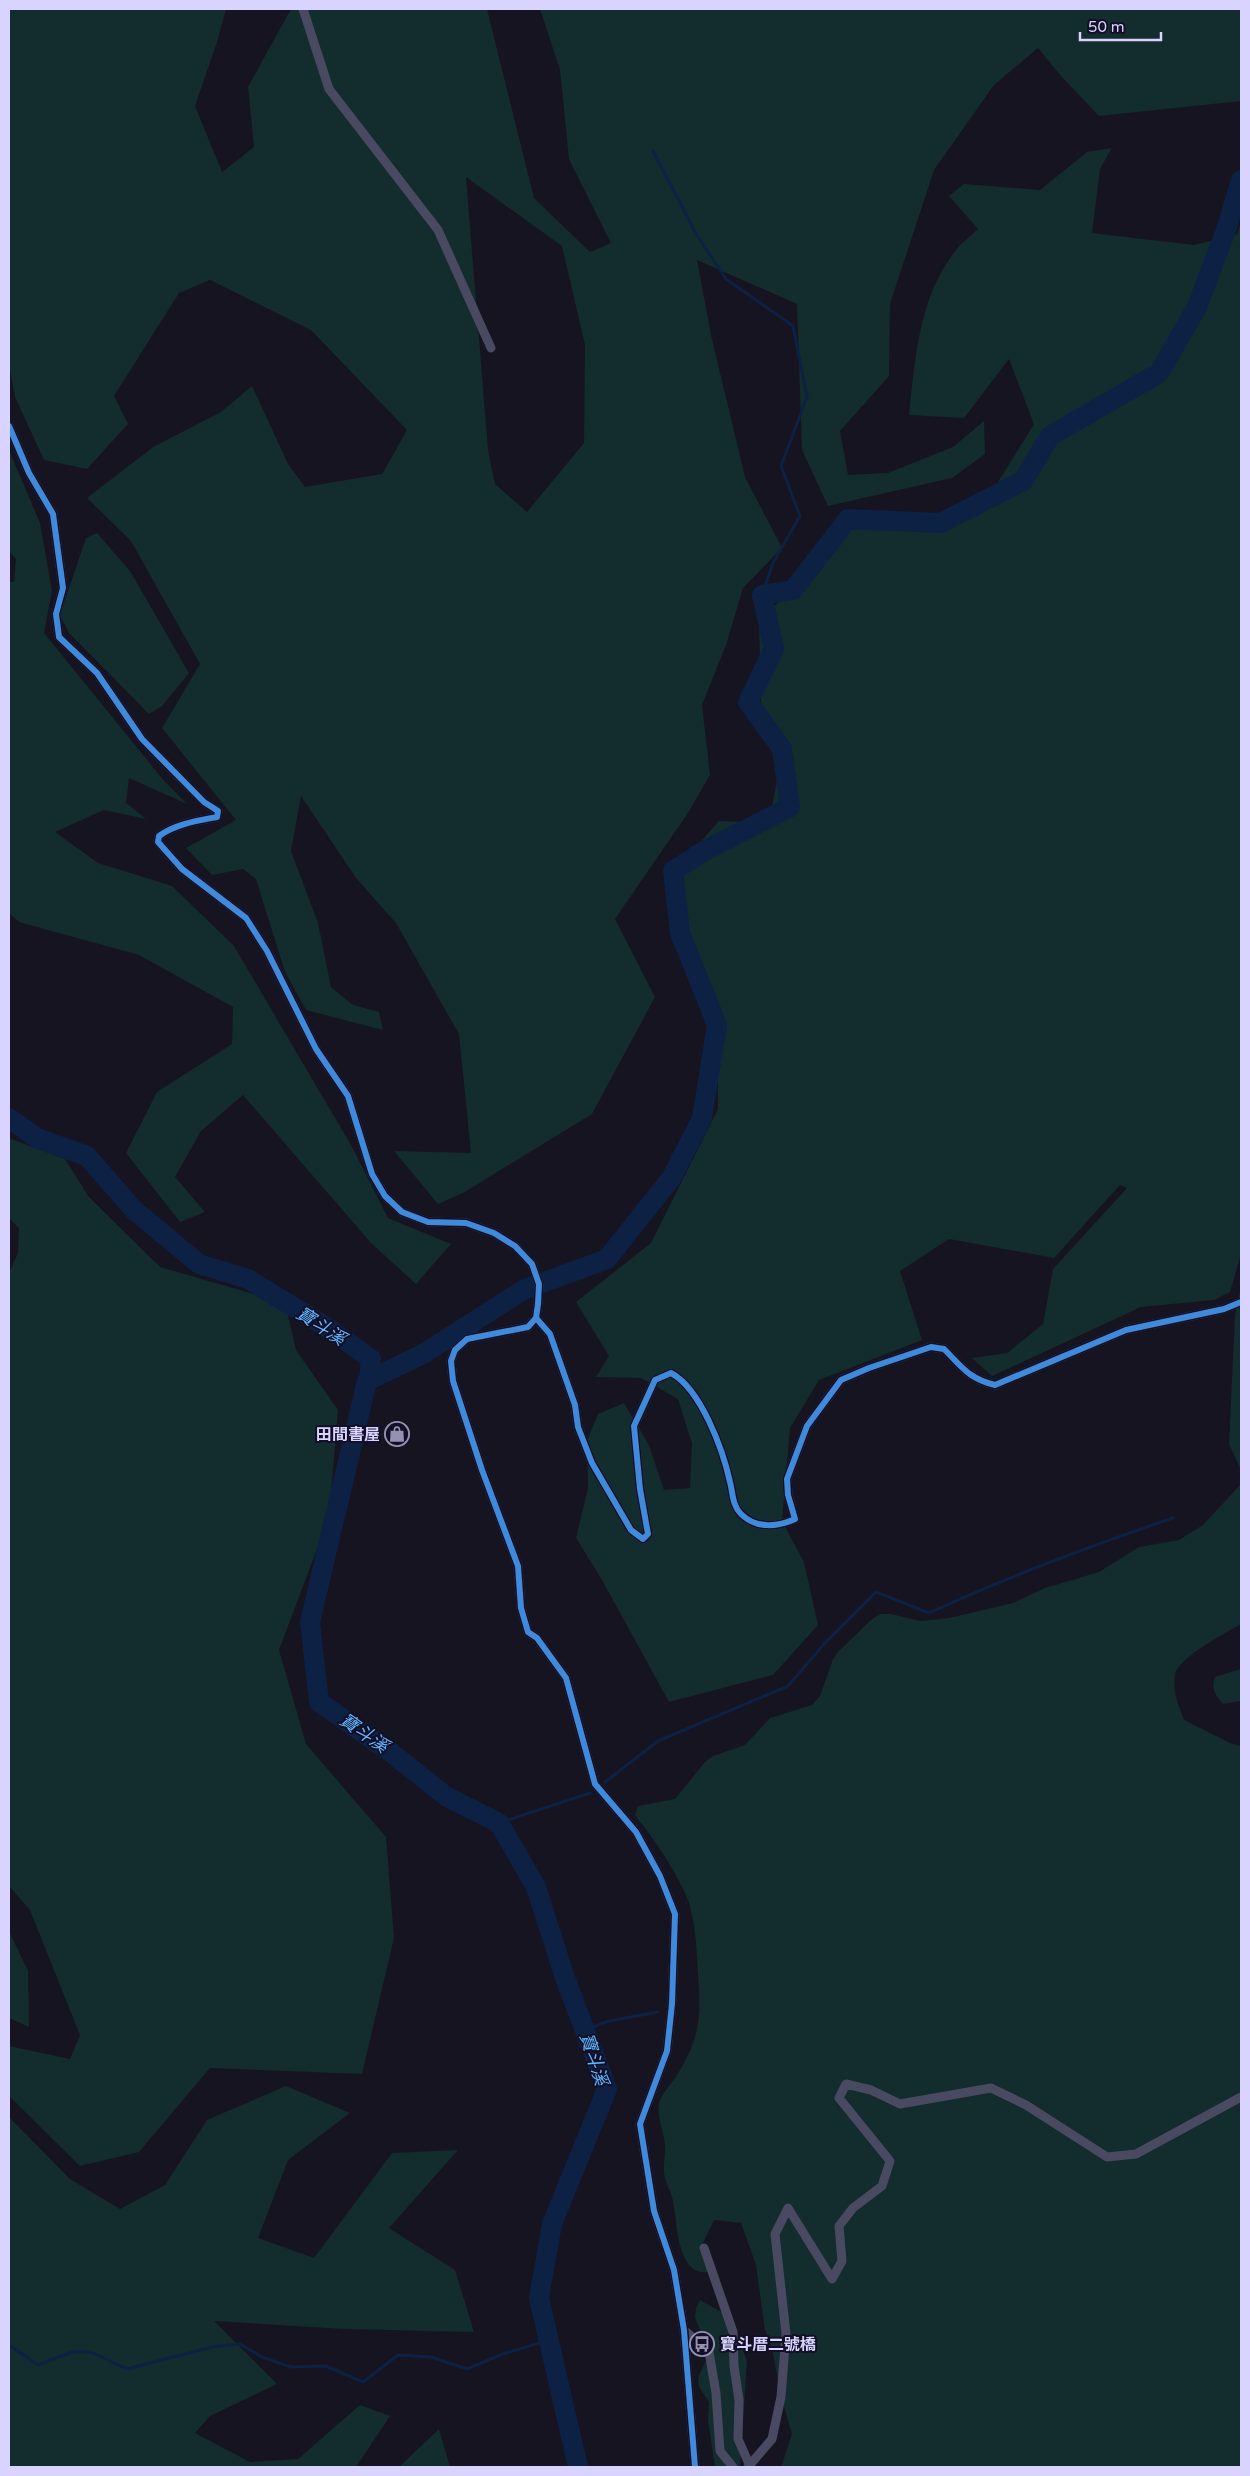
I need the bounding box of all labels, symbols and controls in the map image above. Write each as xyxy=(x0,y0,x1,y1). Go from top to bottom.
scale bar xyxy=(1080,10,1161,42)
text: 50 m xyxy=(1088,18,1125,36)
water label: 寶斗溪 xyxy=(292,1302,352,1352)
shop icon: 田間書屋 xyxy=(384,1421,410,1447)
place label: 田間書屋 xyxy=(316,1425,380,1445)
water label: 寶斗溪 xyxy=(336,1709,395,1759)
water label: 寶斗溪 xyxy=(575,2030,614,2091)
bus stop icon: 寶斗厝二號橋 xyxy=(689,2331,715,2357)
place label: 寶斗厝二號橋 xyxy=(720,2335,816,2355)

